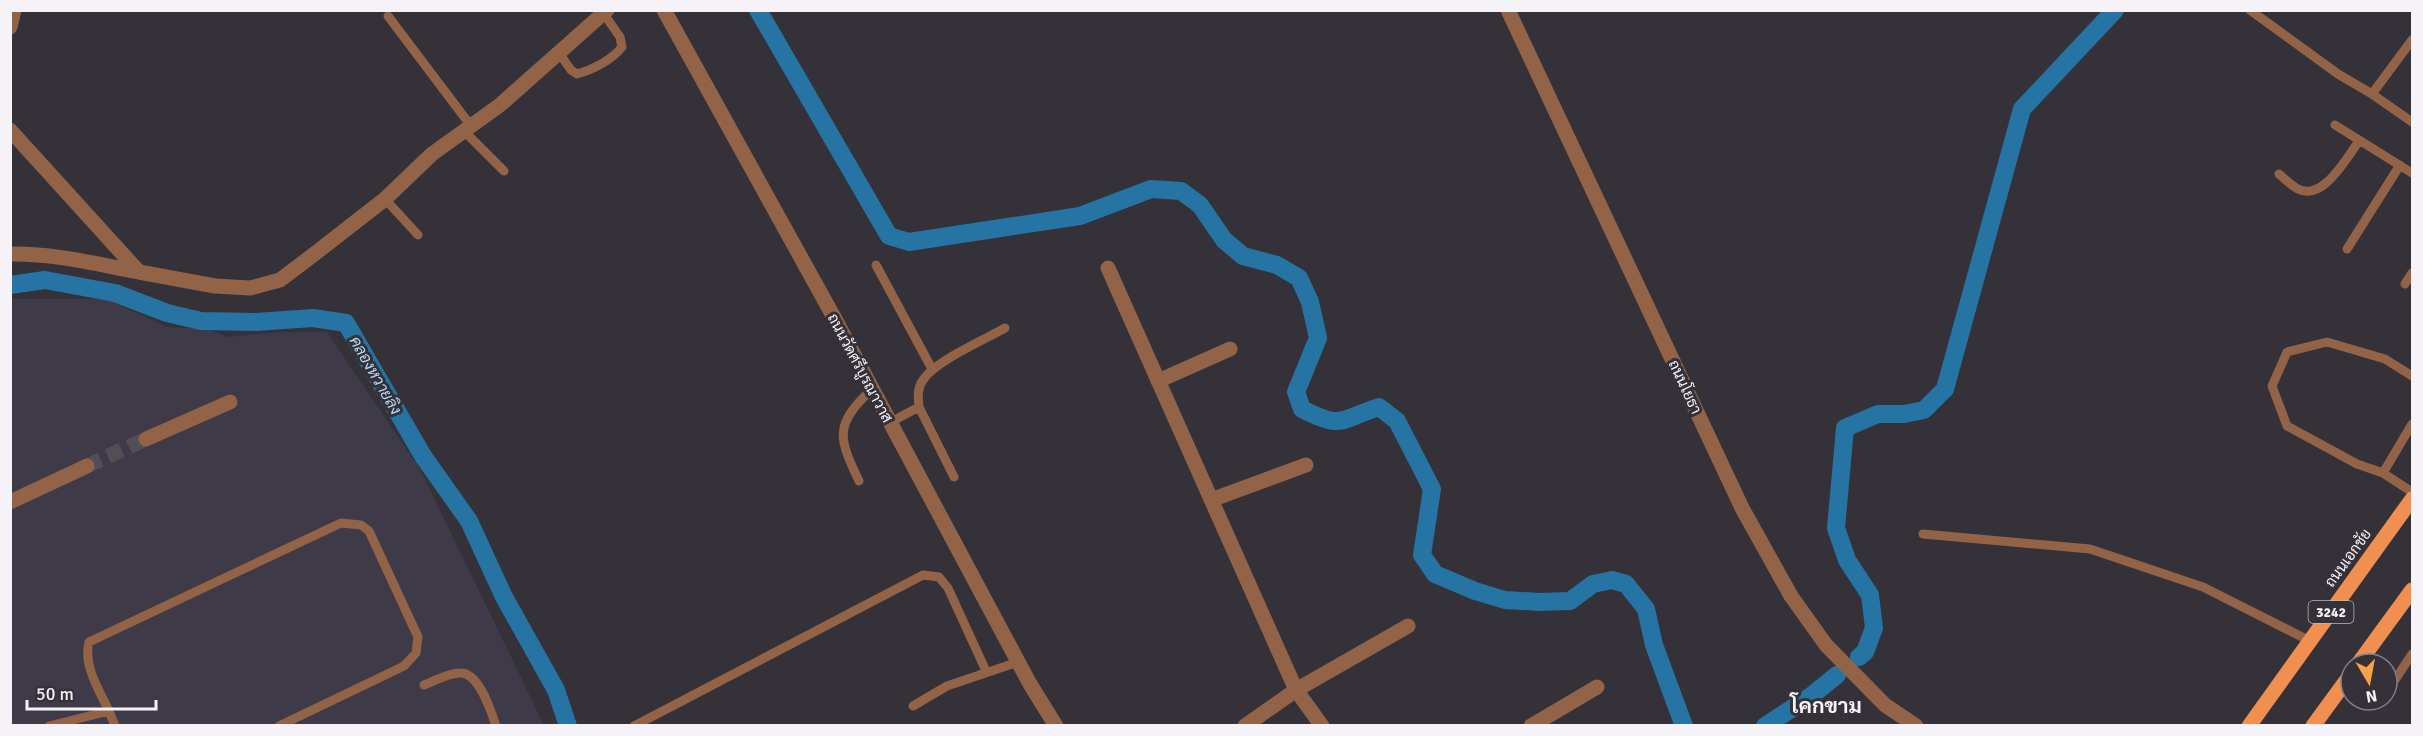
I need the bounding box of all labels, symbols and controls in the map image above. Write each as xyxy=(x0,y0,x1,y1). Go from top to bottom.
street label: ถนนวัดศรีบูรณาวาส xyxy=(823,310,897,426)
water label: คลองหวายลิง xyxy=(345,333,406,418)
street label: ถนนโยธา xyxy=(1665,357,1706,417)
street label: ถนนเอกชัย xyxy=(2321,525,2375,591)
road number: 3242 xyxy=(2308,601,2354,623)
north arrow xyxy=(2339,652,2399,712)
scale bar xyxy=(27,673,156,711)
text: 50 m xyxy=(36,683,74,705)
text: N xyxy=(2364,685,2379,707)
district label: โคกขาม xyxy=(1788,692,1862,719)

